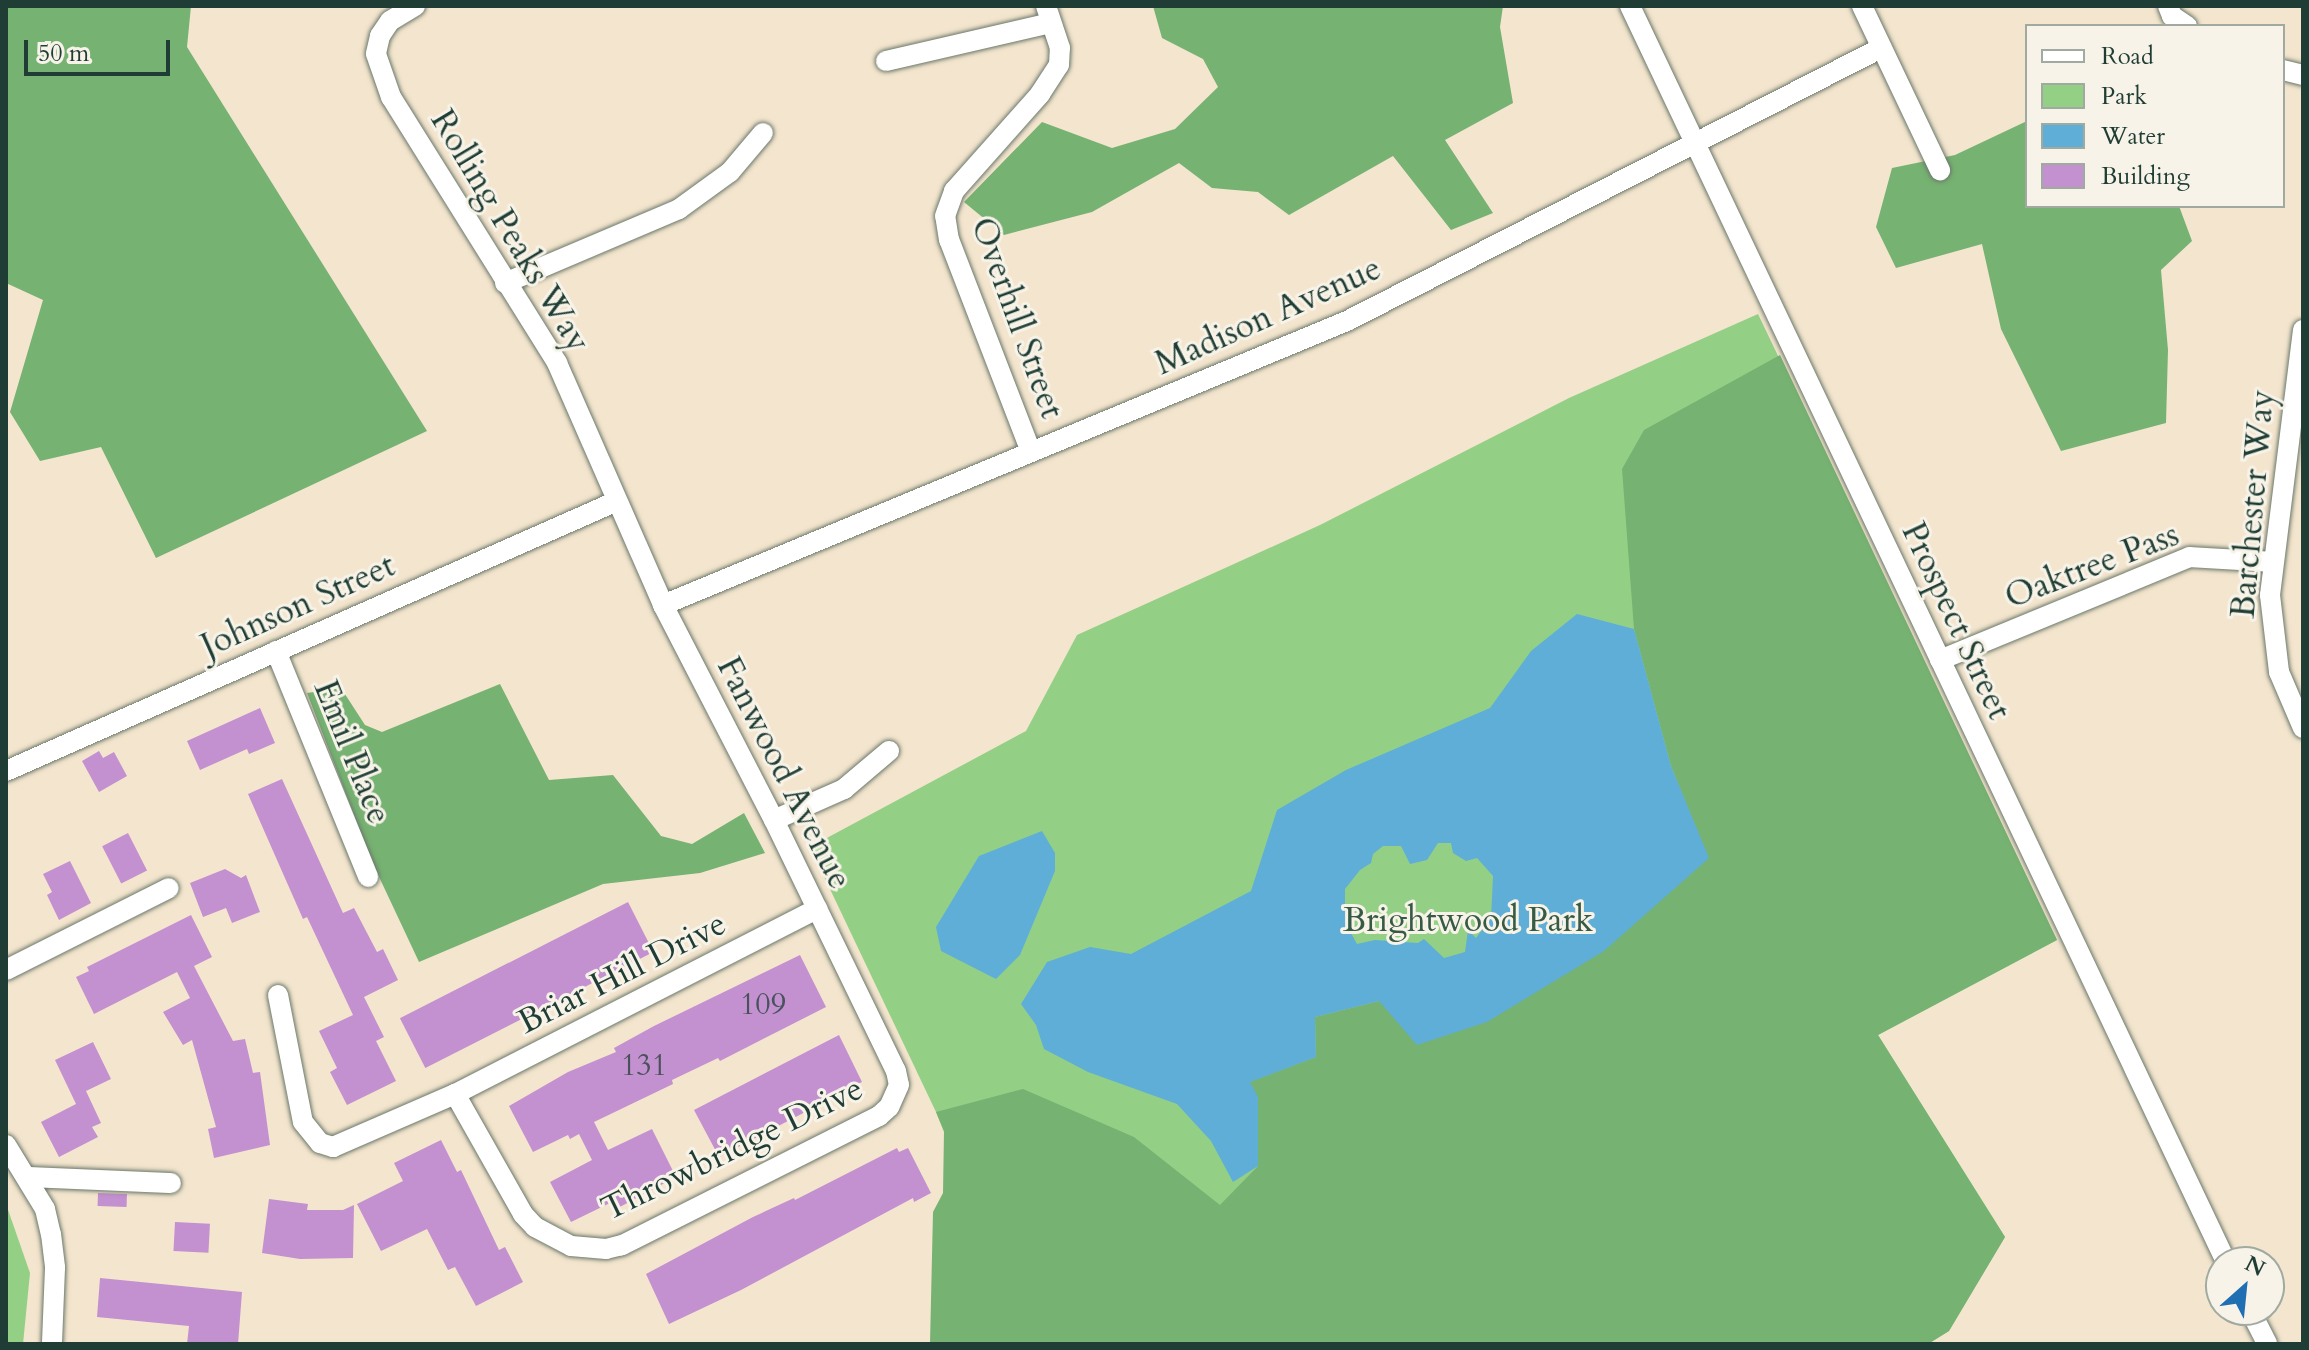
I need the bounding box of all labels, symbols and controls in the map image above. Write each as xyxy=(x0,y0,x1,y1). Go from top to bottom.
scale bar xyxy=(28,24,174,74)
legend xyxy=(2025,24,2285,208)
text: 50 m xyxy=(38,37,89,70)
text: Road xyxy=(2101,40,2154,73)
text: Park xyxy=(2101,80,2147,113)
street label: Rolling Peaks Way xyxy=(422,102,598,360)
text: Water xyxy=(2101,120,2165,153)
text: Building xyxy=(2101,160,2190,193)
street label: Overhill Street xyxy=(962,212,1072,424)
street label: Madison Avenue xyxy=(1149,248,1387,384)
street label: Barchester Way xyxy=(2223,388,2283,620)
street label: Oaktree Pass xyxy=(1999,514,2185,618)
street label: Prospect Street xyxy=(1893,516,2019,726)
street label: Johnson Street xyxy=(195,545,401,667)
street label: Fanwood Avenue xyxy=(708,650,860,896)
street label: Emil Place xyxy=(305,674,399,830)
park label: Brightwood Park xyxy=(1343,901,1593,941)
street label: Briar Hill Drive xyxy=(511,903,733,1043)
house number: 109 xyxy=(740,987,786,1023)
house number: 131 xyxy=(621,1048,667,1084)
street label: Throwbridge Drive xyxy=(595,1068,869,1230)
north arrow xyxy=(2205,1246,2285,1326)
text: N xyxy=(2240,1249,2270,1284)

